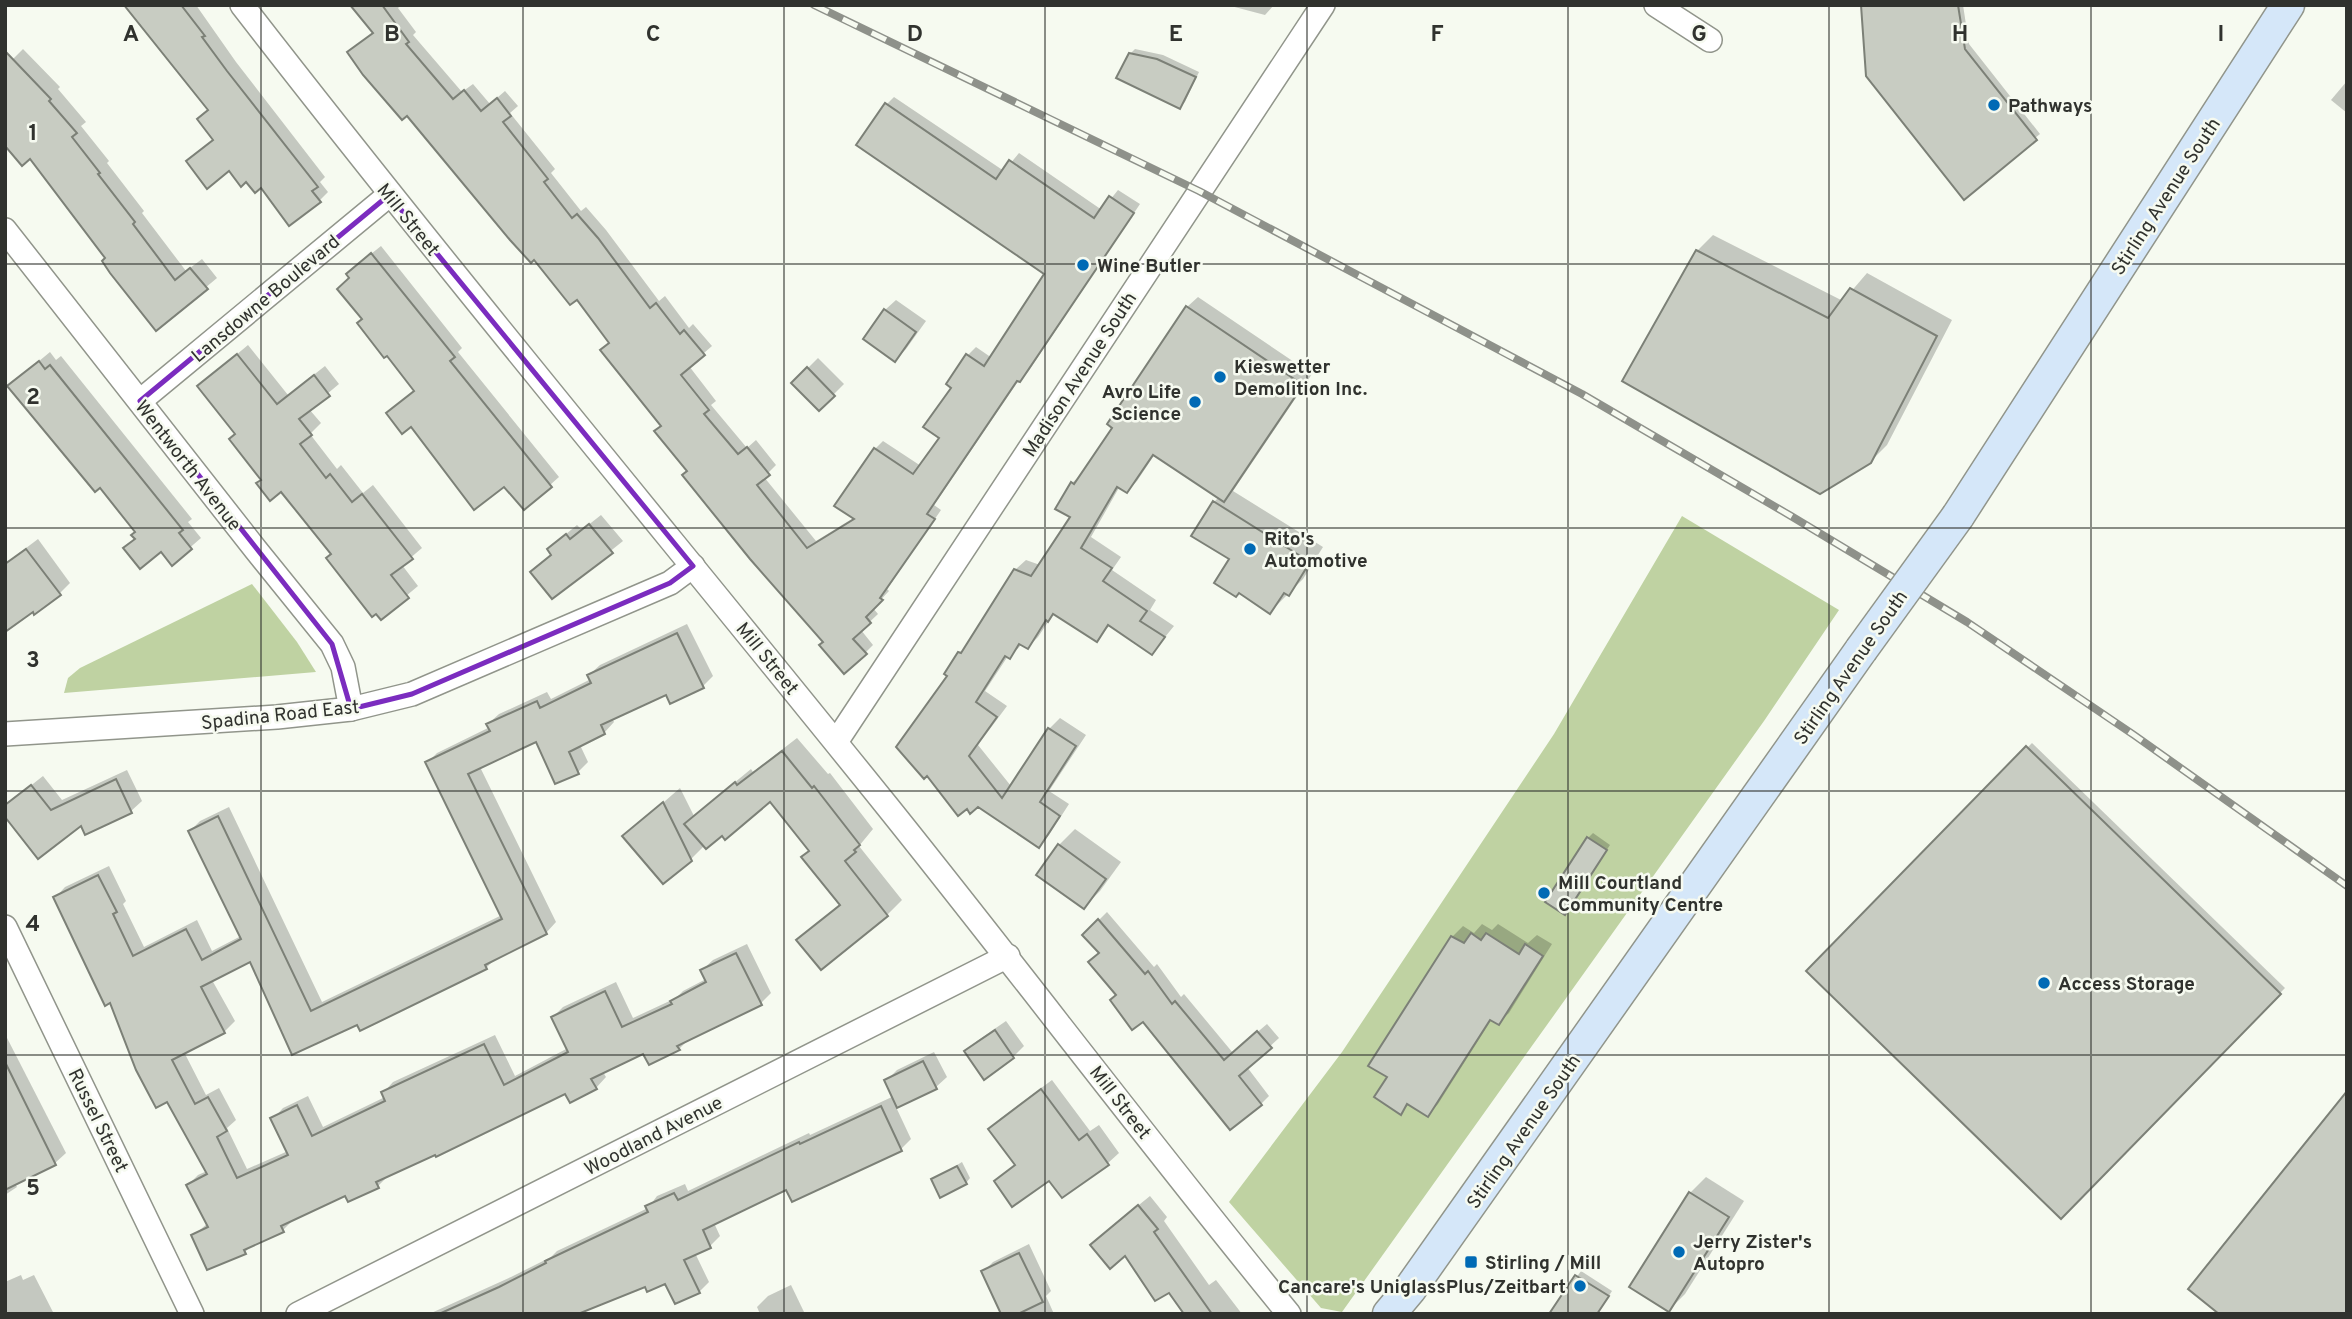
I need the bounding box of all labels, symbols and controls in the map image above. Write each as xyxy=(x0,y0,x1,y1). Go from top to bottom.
text: A xyxy=(123,21,139,50)
text: B xyxy=(384,21,400,50)
text: C xyxy=(646,21,660,50)
text: D xyxy=(907,21,923,50)
text: E xyxy=(1169,21,1183,50)
text: F xyxy=(1430,21,1444,50)
text: G xyxy=(1691,21,1707,50)
text: H xyxy=(1952,21,1968,50)
text: I xyxy=(2218,21,2224,50)
place label: Pathways xyxy=(2008,95,2092,119)
marker: Pathways xyxy=(1986,97,2002,113)
street label: Stirling Avenue South xyxy=(2107,114,2227,280)
text: 1 xyxy=(28,120,38,149)
street label: Mill Street xyxy=(371,179,444,262)
street label: Lansdowne Boulevard xyxy=(187,230,345,369)
place label: Wine Butler xyxy=(1097,255,1201,279)
marker: Wine Butler xyxy=(1075,257,1091,273)
street label: Madison Avenue South xyxy=(1018,288,1143,462)
place label: Kieswetter Demolition Inc. xyxy=(1234,356,1367,402)
marker: Kieswetter Demolition Inc. xyxy=(1212,369,1228,385)
place label: Avro Life Science xyxy=(1102,381,1181,427)
text: 2 xyxy=(26,384,40,413)
marker: Avro Life Science xyxy=(1187,394,1203,410)
street label: Wentworth Avenue xyxy=(129,396,246,536)
place label: Rito's Automotive xyxy=(1264,528,1368,574)
marker: Rito's Automotive xyxy=(1242,541,1258,557)
street label: Stirling Avenue South xyxy=(1789,586,1914,750)
street label: Mill Street xyxy=(730,618,803,701)
text: 3 xyxy=(26,647,40,676)
street label: Spadina Road East xyxy=(200,696,361,736)
place label: Mill Courtland Community Centre xyxy=(1558,872,1723,918)
marker: Mill Courtland Community Centre xyxy=(1536,885,1552,901)
text: 4 xyxy=(26,911,40,940)
place label: Access Storage xyxy=(2058,973,2195,997)
marker: Access Storage xyxy=(2036,975,2052,991)
street label: Stirling Avenue South xyxy=(1462,1050,1587,1214)
street label: Mill Street xyxy=(1083,1062,1156,1145)
street label: Russel Street xyxy=(62,1065,133,1177)
street label: Woodland Avenue xyxy=(581,1092,727,1182)
text: 5 xyxy=(26,1175,40,1204)
place label: Jerry Zister's Autopro xyxy=(1693,1231,1812,1277)
marker: Jerry Zister's Autopro xyxy=(1671,1244,1687,1260)
place label: Stirling / Mill xyxy=(1485,1252,1601,1276)
marker: Stirling / Mill xyxy=(1463,1254,1479,1270)
place label: Cancare's UniglassPlus/Zeitbart xyxy=(1278,1276,1566,1300)
marker: Cancare's UniglassPlus/Zeitbart xyxy=(1572,1278,1588,1294)

